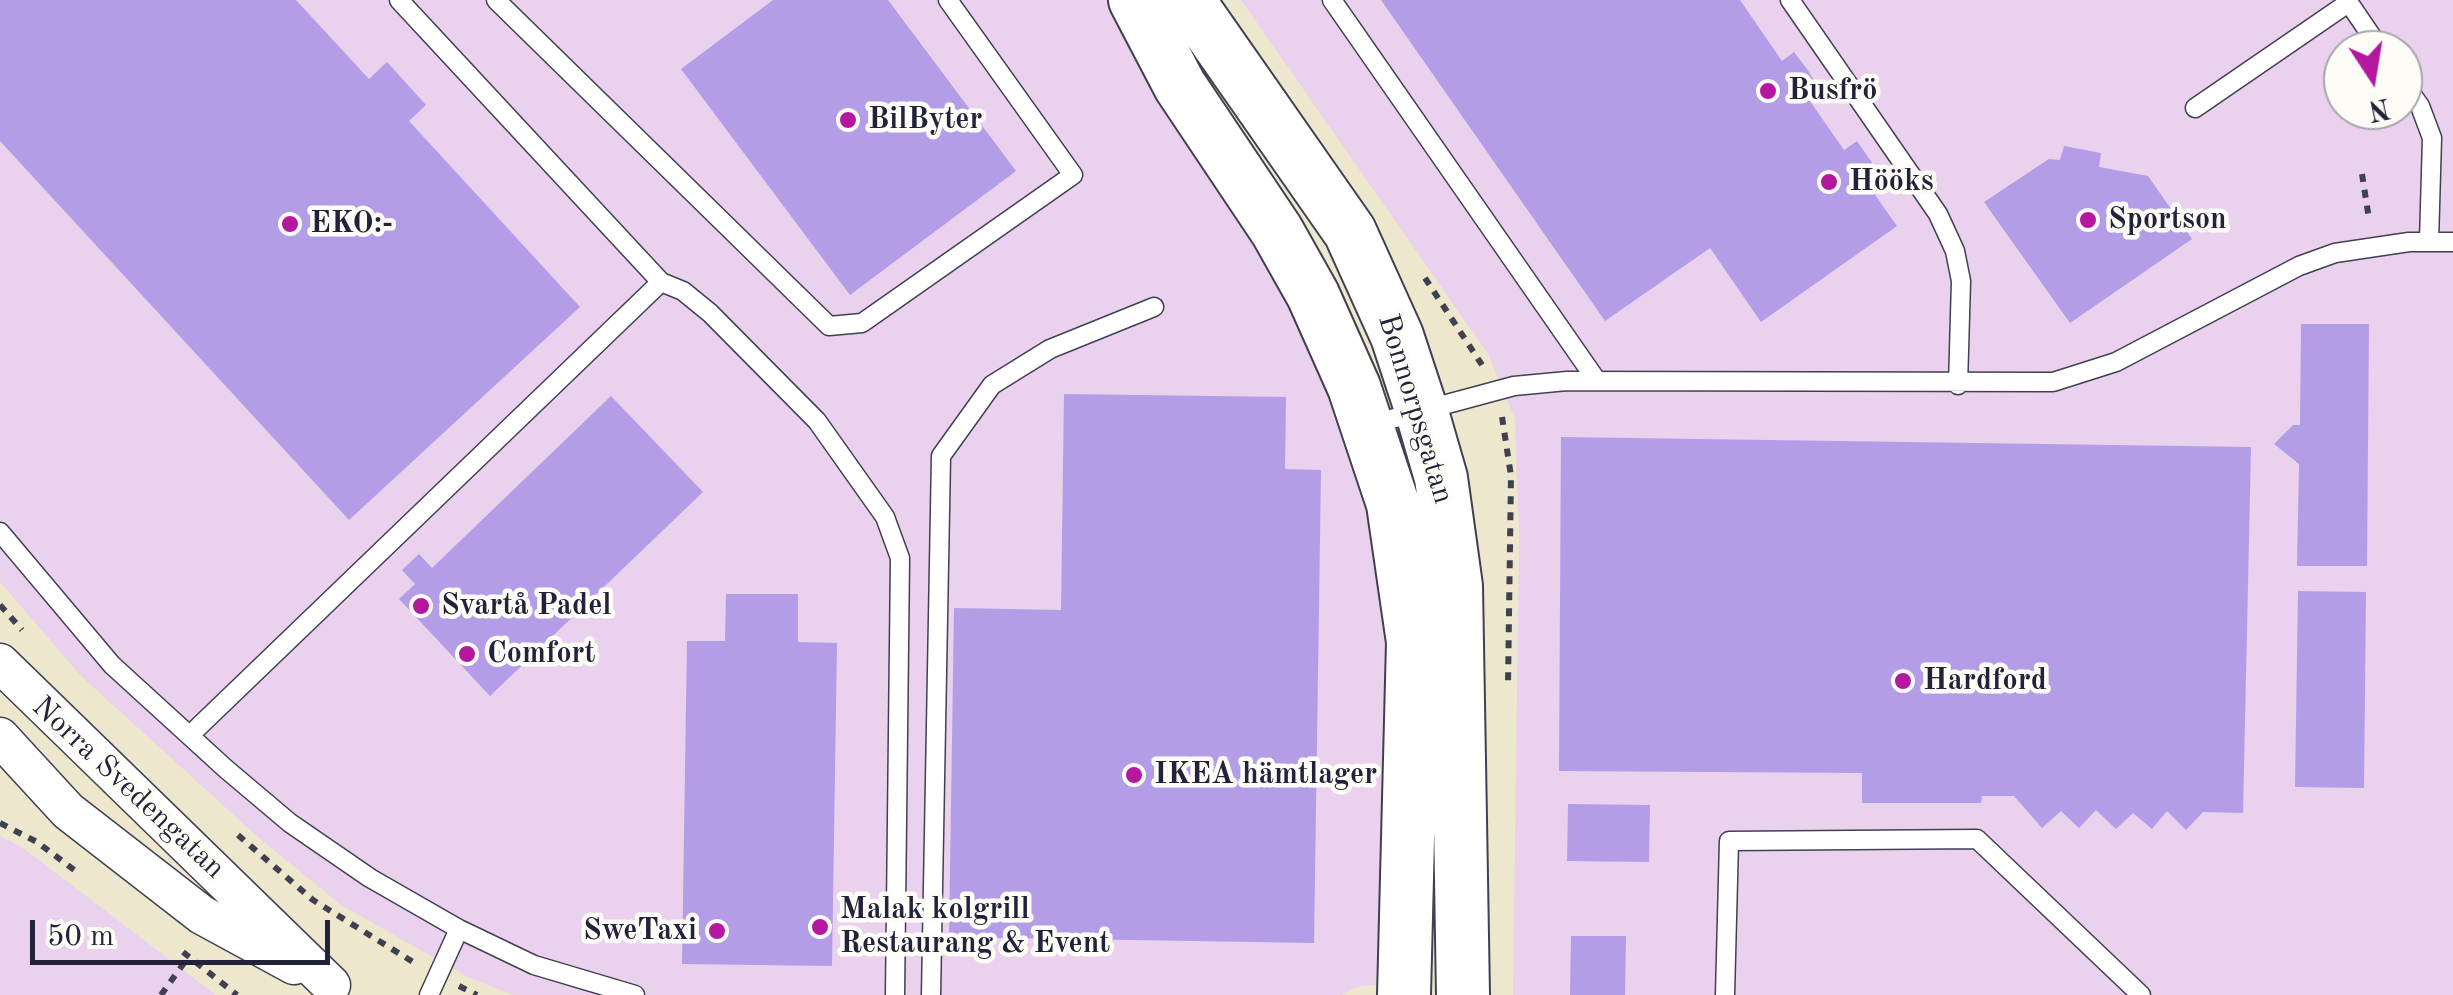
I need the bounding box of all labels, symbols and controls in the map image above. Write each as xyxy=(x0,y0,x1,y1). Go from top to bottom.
north arrow xyxy=(2323,30,2423,130)
place label: Busfrö xyxy=(1788,73,1877,109)
marker: Busfrö xyxy=(1757,80,1779,102)
text: N xyxy=(2365,91,2392,123)
place label: BilByter xyxy=(868,102,983,138)
marker: BilByter xyxy=(837,109,859,131)
place label: Hööks xyxy=(1849,164,1934,200)
marker: Hööks xyxy=(1818,171,1840,193)
place label: Sportson xyxy=(2108,202,2227,238)
place label: EKO:- xyxy=(310,206,393,242)
marker: Sportson xyxy=(2077,209,2099,231)
marker: EKO:- xyxy=(279,213,301,235)
street label: Bonnorpsgatan xyxy=(1369,310,1461,508)
place label: Svartå Padel xyxy=(441,588,612,624)
marker: Svartå Padel xyxy=(410,595,432,617)
place label: Comfort xyxy=(487,636,595,672)
marker: Comfort xyxy=(456,643,478,665)
place label: Hardford xyxy=(1923,663,2047,699)
marker: Hardford xyxy=(1892,670,1914,692)
street label: Norra Svedengatan xyxy=(24,689,232,887)
place label: IKEA hämtlager xyxy=(1154,757,1377,793)
marker: IKEA hämtlager xyxy=(1123,764,1145,786)
place label: Malak kolgrill Restaurang & Event xyxy=(840,892,1110,962)
scale bar xyxy=(35,900,335,962)
place label: SweTaxi xyxy=(583,913,697,949)
marker: Malak kolgrill Restaurang & Event xyxy=(809,916,831,938)
marker: SweTaxi xyxy=(706,920,728,942)
text: 50 m xyxy=(47,922,114,952)

